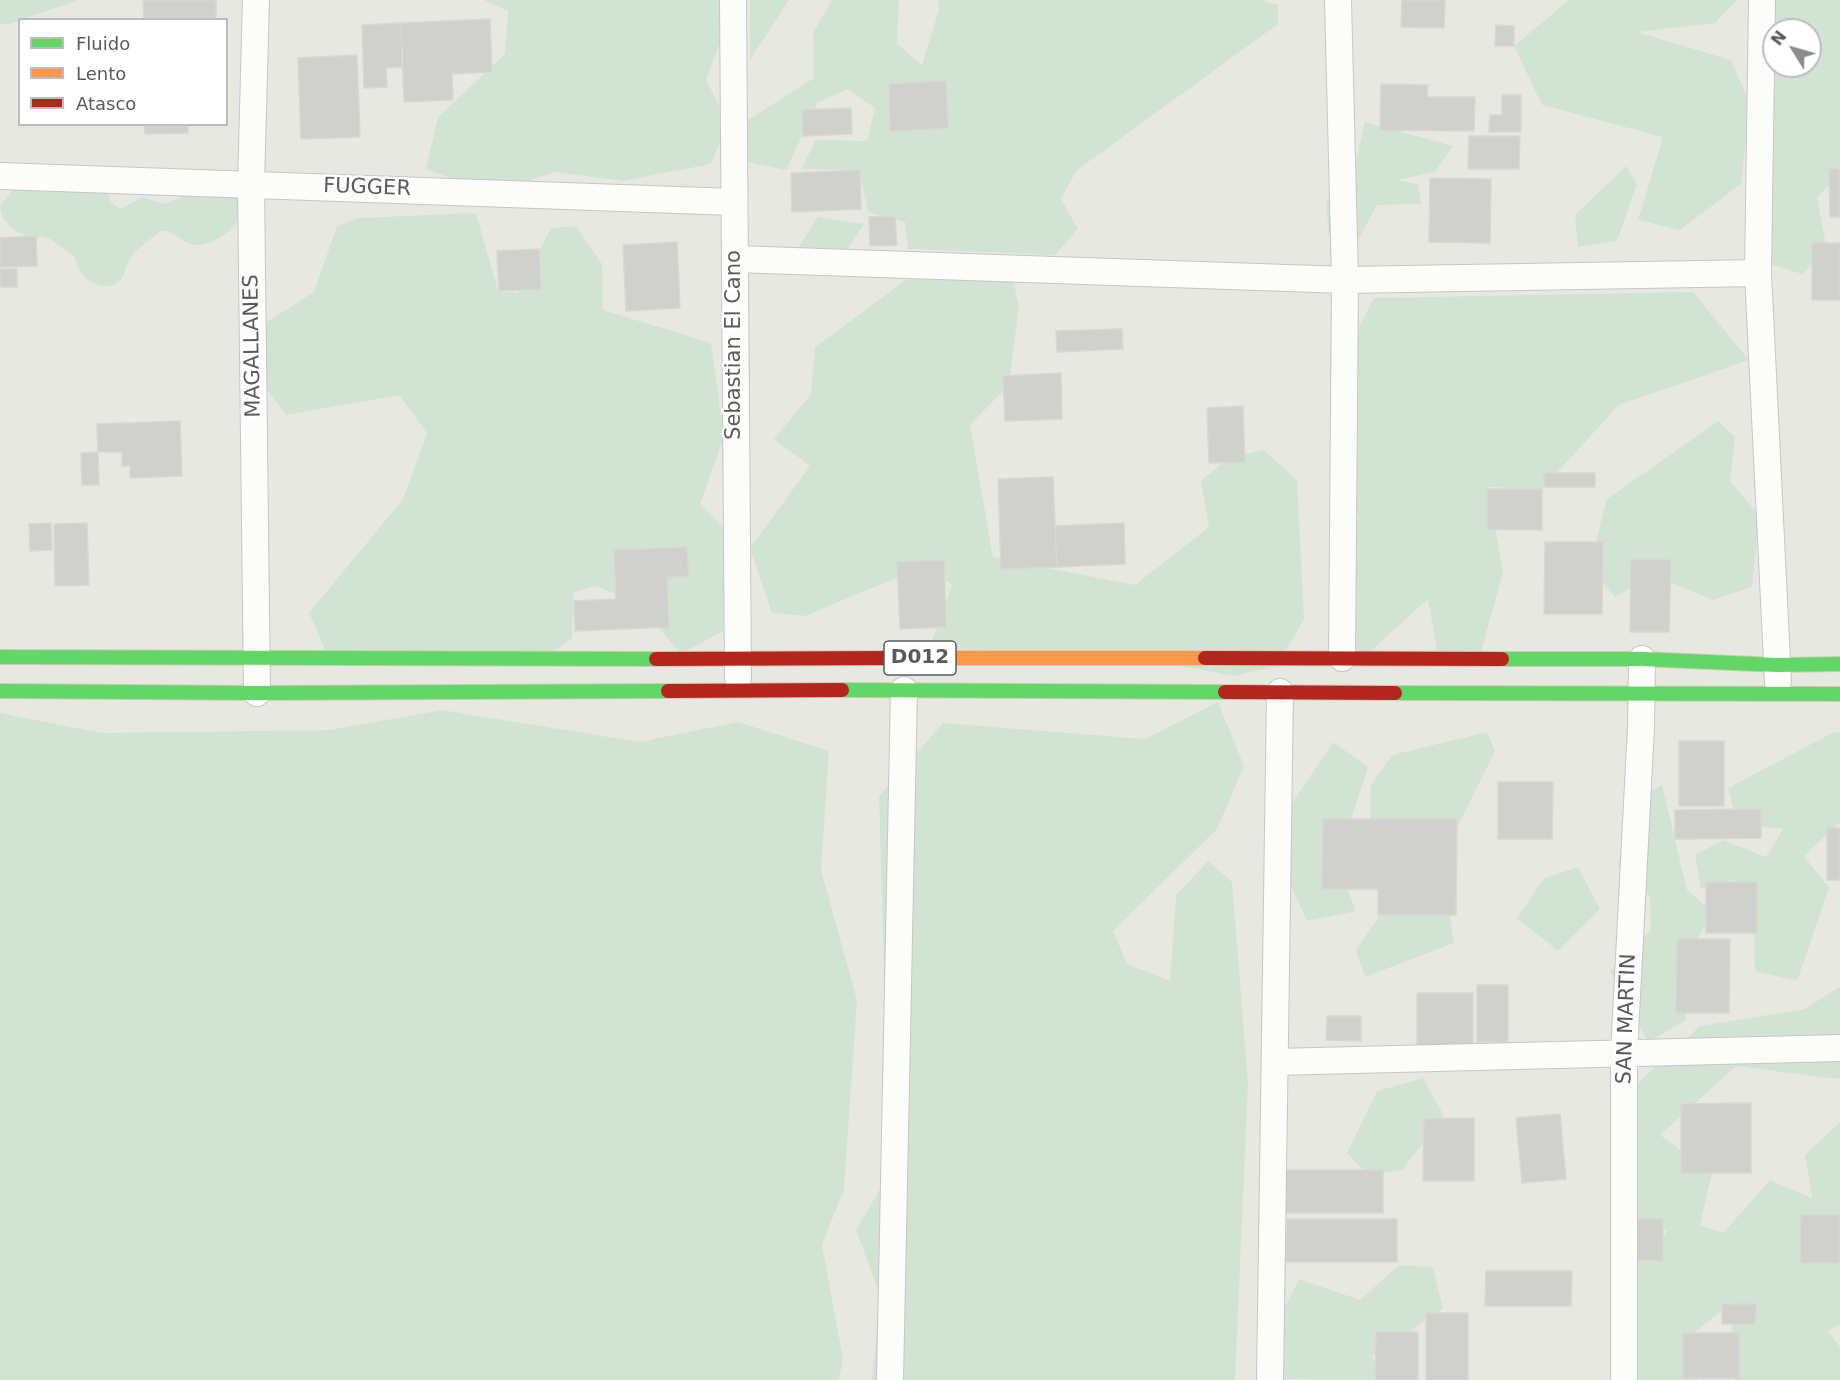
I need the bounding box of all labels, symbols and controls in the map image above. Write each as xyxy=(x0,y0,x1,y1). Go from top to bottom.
legend xyxy=(18,18,228,126)
north arrow xyxy=(1762,18,1822,78)
text: N xyxy=(1767,27,1790,49)
text: Fluido xyxy=(76,33,130,54)
text: Lento xyxy=(76,63,126,84)
text: Atasco xyxy=(76,93,136,114)
street label: FUGGER xyxy=(323,174,411,202)
street label: Sebastian El Cano xyxy=(722,250,748,440)
street label: MAGALLANES xyxy=(239,274,267,418)
road number: D012 xyxy=(884,641,956,675)
street label: SAN MARTIN xyxy=(1612,953,1642,1085)

